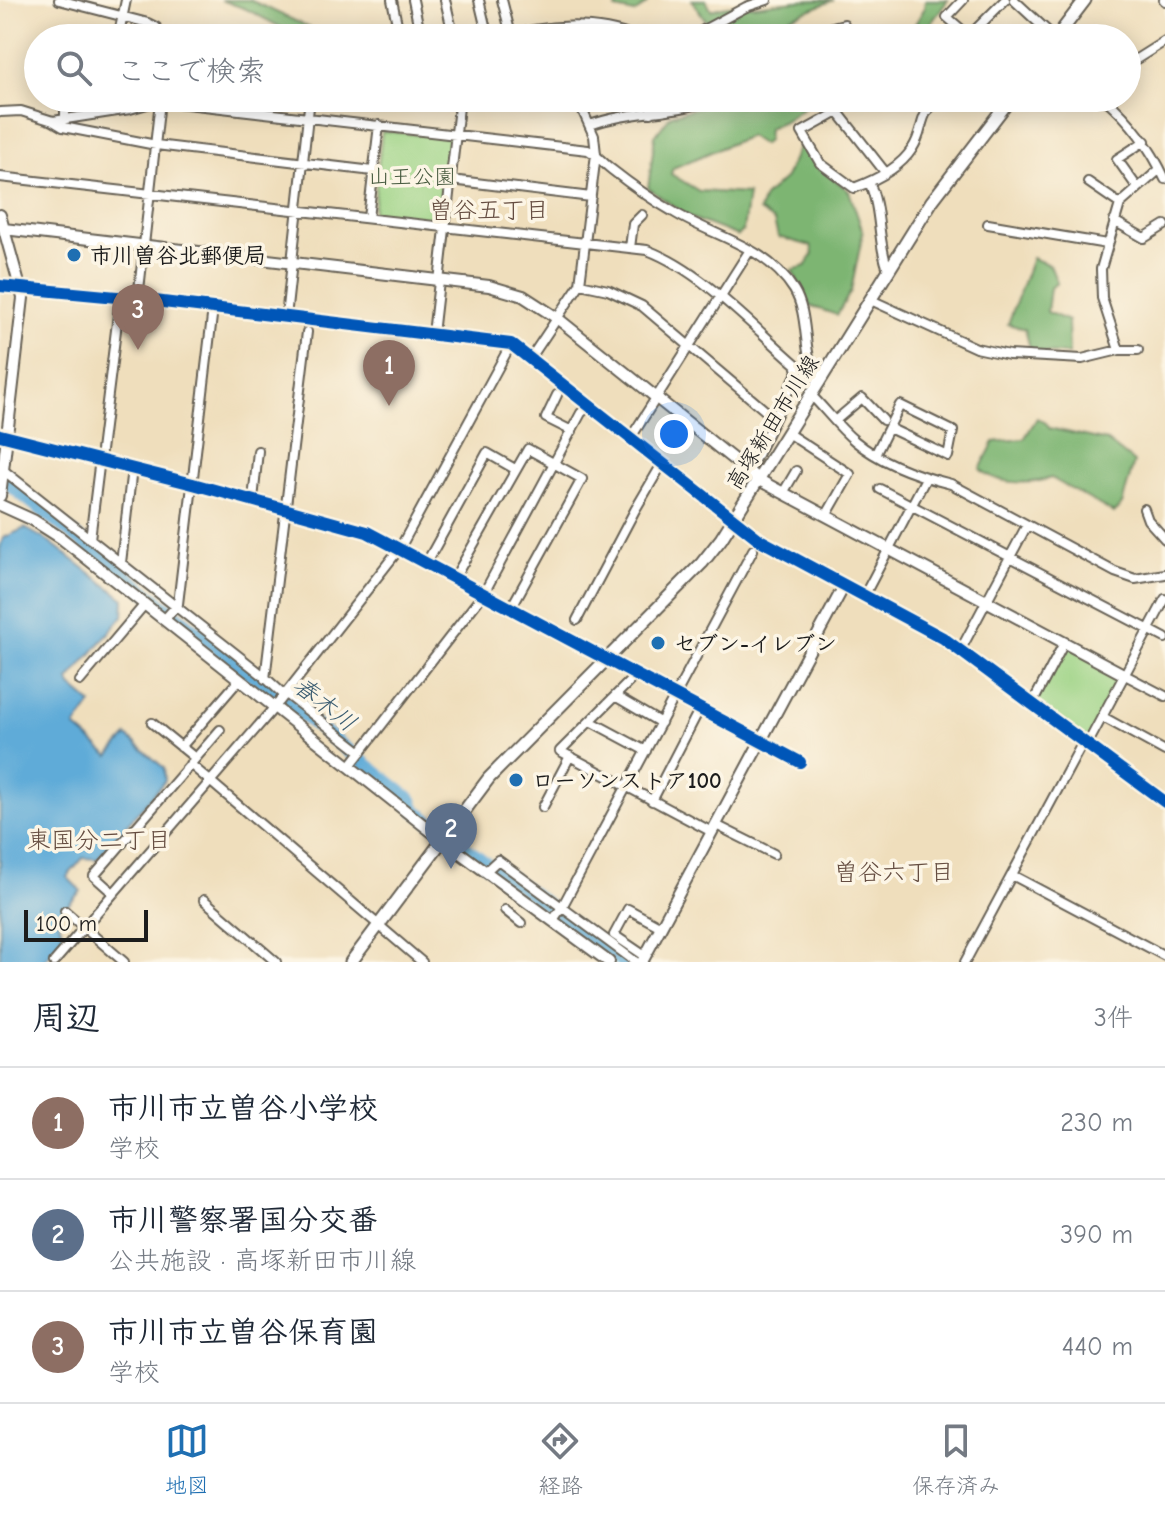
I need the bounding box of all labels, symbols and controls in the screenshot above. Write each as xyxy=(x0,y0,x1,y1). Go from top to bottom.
search box xyxy=(24,24,1141,112)
icon: search xyxy=(52,46,96,90)
text: ここで検索 xyxy=(116,54,266,89)
park label: 山王公園 xyxy=(368,164,456,190)
district label: 曽谷五丁目 xyxy=(429,196,549,224)
place label: 市川曽谷北郵便局 xyxy=(90,243,266,269)
marker: 市川曽谷北郵便局 xyxy=(65,246,83,264)
pin: 3 xyxy=(112,284,164,350)
pin: 1 xyxy=(363,340,415,406)
street label: 高塚新田市川線 xyxy=(721,350,825,495)
your location xyxy=(654,414,694,454)
place label: セブン-イレブン xyxy=(674,631,837,657)
marker: セブン-イレブン xyxy=(649,634,667,652)
water label: 春木川 xyxy=(288,671,362,737)
place label: ローソンストア100 xyxy=(532,768,722,794)
marker: ローソンストア100 xyxy=(507,771,525,789)
pin: 2 xyxy=(425,803,477,869)
district label: 東国分二丁目 xyxy=(27,826,171,854)
district label: 曽谷六丁目 xyxy=(834,858,954,886)
scale bar xyxy=(24,906,148,942)
text: 100 m xyxy=(36,911,97,937)
text: 周辺 xyxy=(32,998,100,1038)
text: 3件 xyxy=(1094,1003,1133,1033)
text: 市川市立曽谷小学校 xyxy=(108,1091,378,1126)
text: 1 xyxy=(53,1108,63,1138)
text: 230 m xyxy=(1060,1108,1133,1138)
text: 学校 xyxy=(108,1134,160,1164)
text: 市川警察署国分交番 xyxy=(108,1203,378,1238)
text: 2 xyxy=(52,1220,64,1250)
text: 390 m xyxy=(1060,1220,1133,1250)
text: 公共施設 · 高塚新田市川線 xyxy=(108,1246,416,1276)
text: 市川市立曽谷保育園 xyxy=(108,1315,378,1350)
text: 3 xyxy=(52,1332,64,1362)
text: 440 m xyxy=(1062,1332,1133,1362)
text: 学校 xyxy=(108,1358,160,1388)
tab: 地図 xyxy=(165,1419,209,1499)
tab: 経路 xyxy=(538,1419,582,1499)
tab: 保存済み xyxy=(912,1419,1000,1499)

